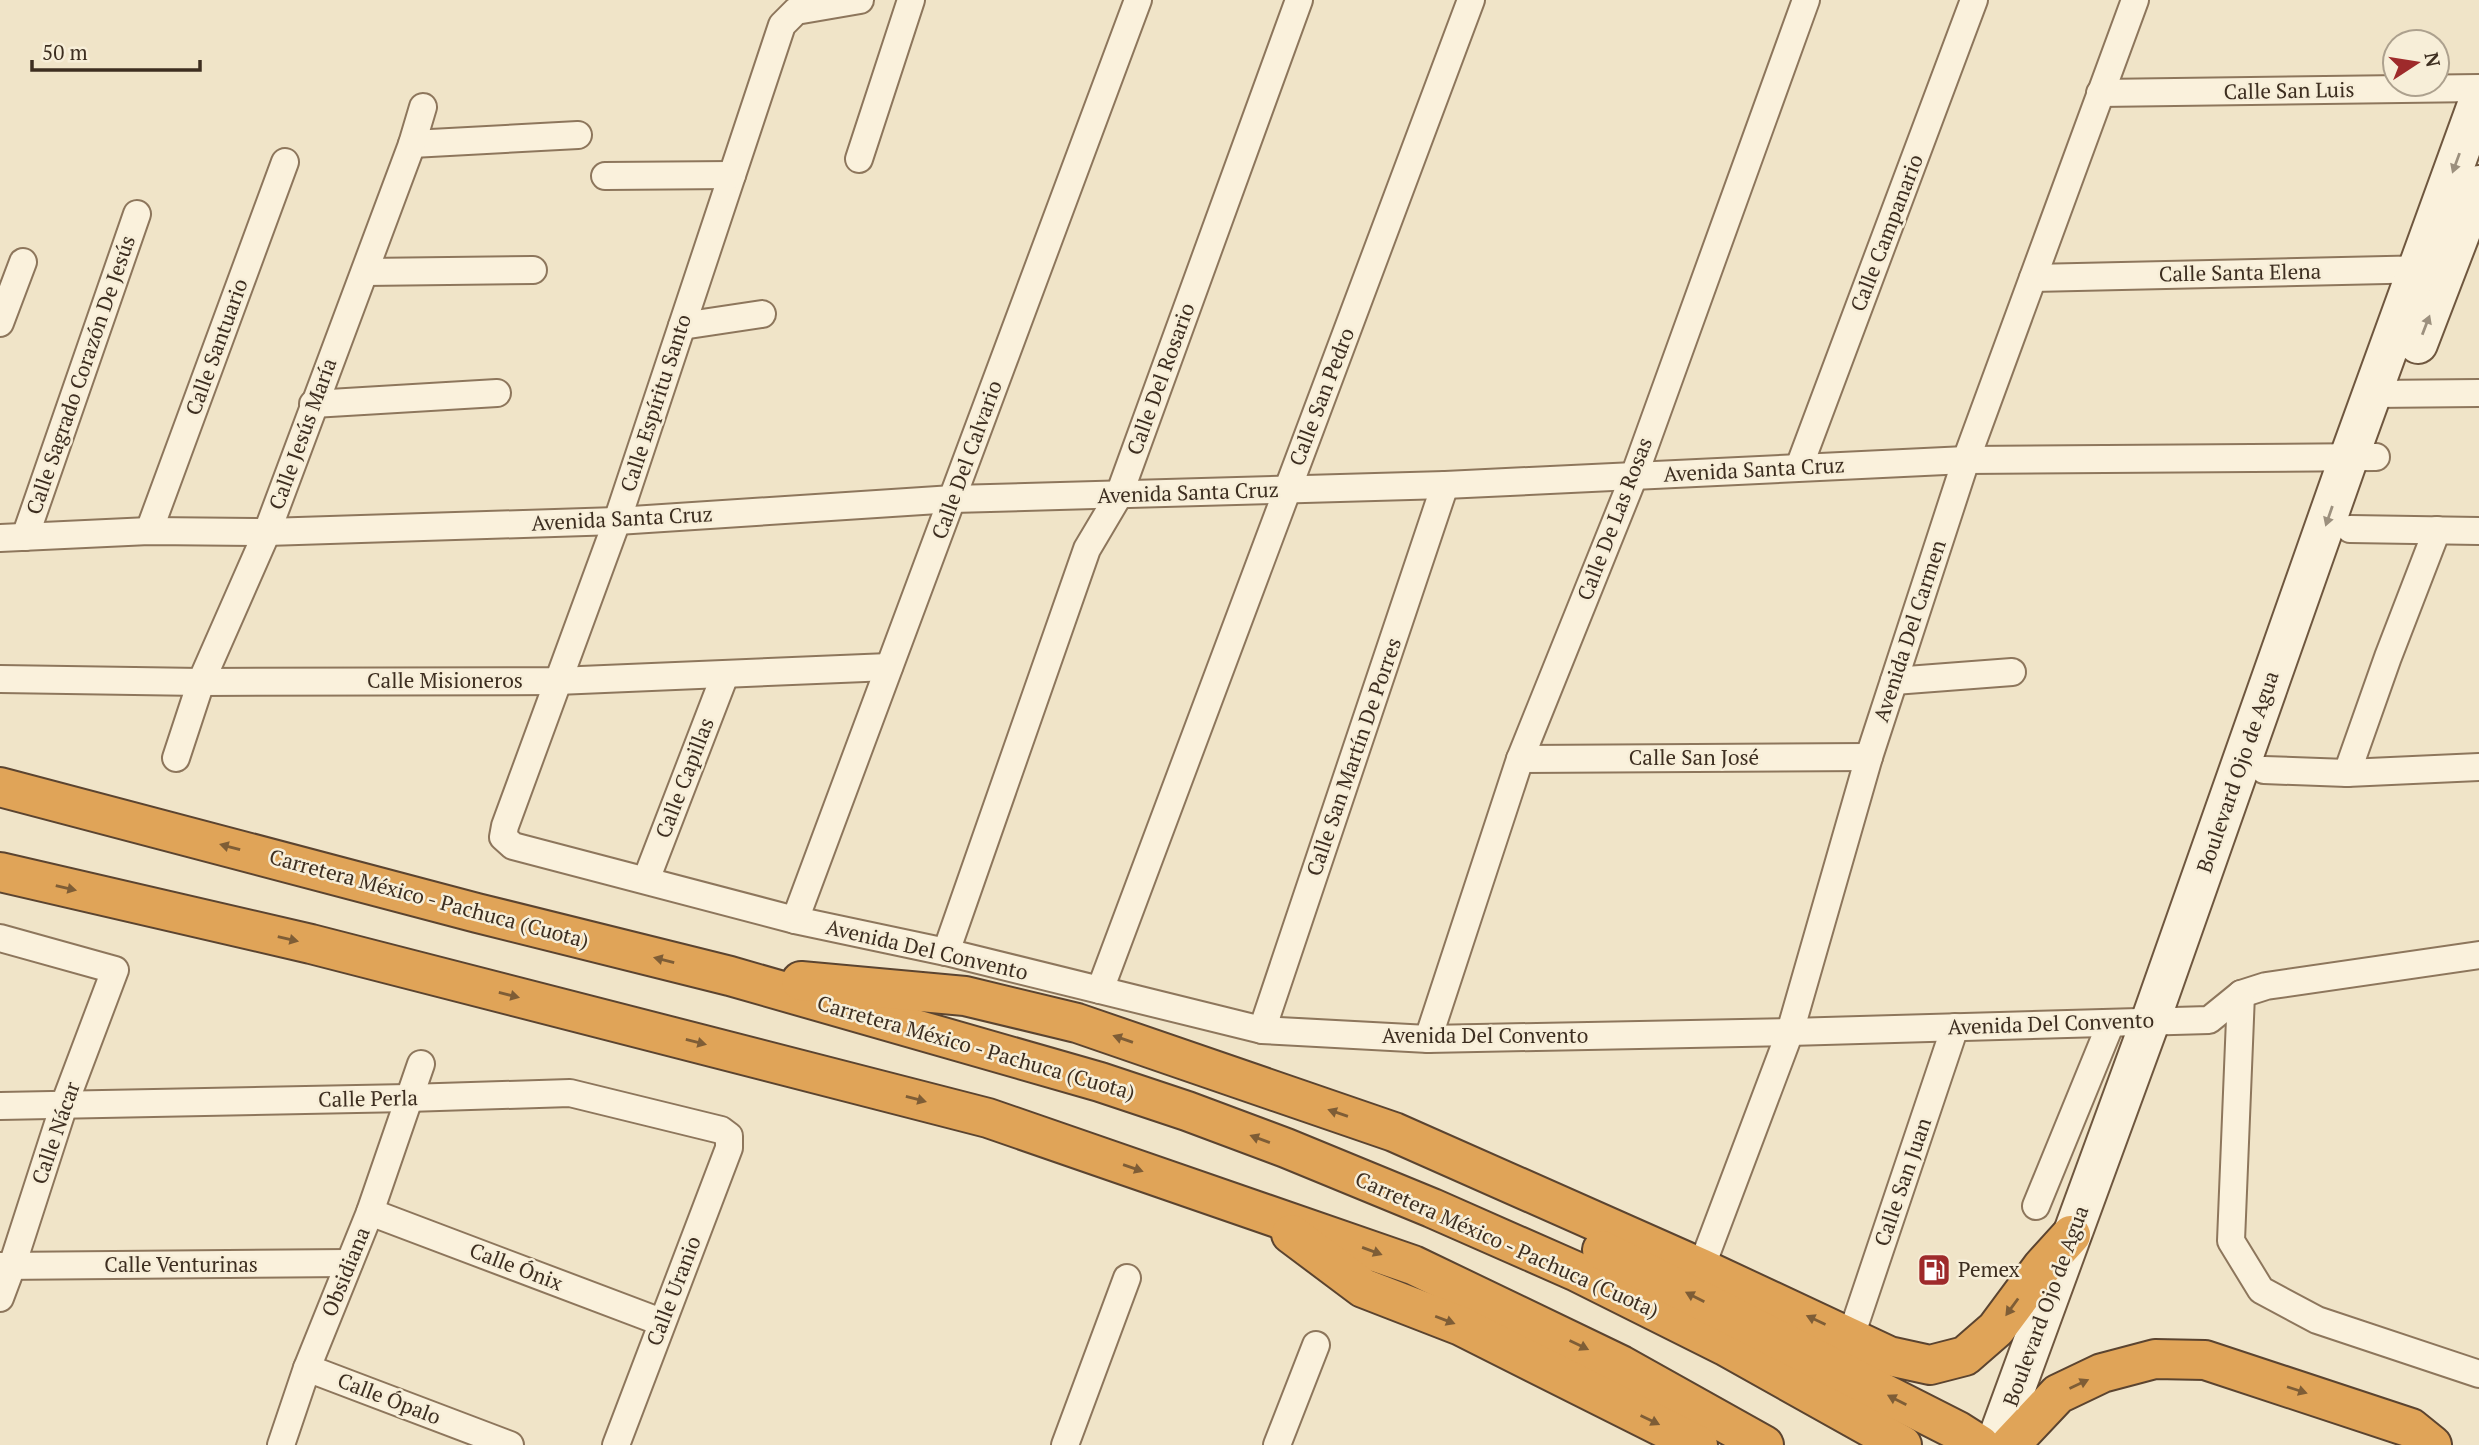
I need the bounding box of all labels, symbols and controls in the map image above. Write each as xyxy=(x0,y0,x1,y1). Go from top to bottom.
scale bar xyxy=(32,28,200,72)
north arrow xyxy=(2381,28,2451,98)
text: 50 m xyxy=(42,38,88,66)
text: N xyxy=(2419,50,2447,70)
street label: Calle San Luis xyxy=(2223,75,2355,105)
street label: Calle Campanario xyxy=(1843,150,1929,315)
one-way arrow xyxy=(2450,153,2461,174)
street label: Calle Sagrado Corazón De Jesús xyxy=(19,231,141,518)
street label: Calle Santa Elena xyxy=(2159,257,2322,287)
street label: Calle Santuario xyxy=(178,275,254,419)
street label: Calle Del Rosario xyxy=(1120,299,1201,458)
street label: Calle Espíritu Santo xyxy=(613,310,697,495)
one-way arrow xyxy=(2420,314,2431,335)
street label: Calle San Pedro xyxy=(1282,324,1360,470)
street label: Calle Jesús María xyxy=(262,354,343,513)
street label: Calle Del Calvario xyxy=(924,376,1008,543)
street label: Calle De Las Rosas xyxy=(1570,433,1658,604)
street label: Avenida Santa Cruz xyxy=(1663,450,1845,488)
street label: Avenida Santa Cruz xyxy=(1097,475,1279,509)
street label: Avenida Santa Cruz xyxy=(531,499,713,537)
one-way arrow xyxy=(2323,505,2334,526)
street label: Avenida Del Carmen xyxy=(1866,536,1952,725)
street label: Calle San Martín De Porres xyxy=(1299,634,1407,880)
street label: Calle Misioneros xyxy=(367,666,523,694)
street label: Boulevard Ojo de Agua xyxy=(2189,667,2285,876)
street label: Calle Capillas xyxy=(648,713,720,842)
street label: Calle San José xyxy=(1629,743,1759,771)
one-way arrow xyxy=(219,842,240,852)
street label: Carretera México - Pachuca (Cuota) xyxy=(266,842,592,954)
one-way arrow xyxy=(56,883,78,894)
street label: Avenida Del Convento xyxy=(823,912,1031,986)
one-way arrow xyxy=(277,934,299,945)
one-way arrow xyxy=(652,954,674,965)
street label: Carretera México - Pachuca (Cuota) xyxy=(814,988,1139,1106)
one-way arrow xyxy=(498,990,520,1001)
street label: Avenida Del Convento xyxy=(1947,1005,2155,1041)
street label: Avenida Del Convento xyxy=(1382,1021,1588,1049)
one-way arrow xyxy=(1112,1033,1133,1044)
one-way arrow xyxy=(685,1037,707,1048)
street label: Calle Nácar xyxy=(24,1078,86,1188)
street label: Calle Perla xyxy=(318,1083,419,1113)
one-way arrow xyxy=(906,1094,928,1105)
one-way arrow xyxy=(1327,1107,1348,1118)
street label: Calle San Juan xyxy=(1867,1113,1937,1250)
one-way arrow xyxy=(1250,1133,1271,1144)
one-way arrow xyxy=(1123,1163,1144,1174)
street label: Carretera México - Pachuca (Cuota) xyxy=(1351,1164,1664,1324)
street label: Boulevard Ojo de Agua xyxy=(1996,1201,2095,1410)
street label: Obsidiana xyxy=(314,1222,376,1320)
street label: Calle Uranio xyxy=(639,1232,707,1350)
street label: Calle Ónix xyxy=(466,1235,567,1297)
one-way arrow xyxy=(1362,1246,1383,1257)
street label: Calle Venturinas xyxy=(104,1250,258,1278)
fuel station icon: Pemex xyxy=(1915,1251,1953,1289)
place label: Pemex xyxy=(1958,1255,2020,1283)
one-way arrow xyxy=(1684,1292,1704,1304)
one-way arrow xyxy=(2005,1298,2019,1316)
one-way arrow xyxy=(1435,1315,1456,1326)
one-way arrow xyxy=(1806,1315,1826,1326)
one-way arrow xyxy=(1569,1339,1589,1351)
street label: Calle Ópalo xyxy=(334,1366,445,1431)
one-way arrow xyxy=(2069,1379,2089,1390)
one-way arrow xyxy=(2287,1386,2308,1396)
one-way arrow xyxy=(1887,1395,1907,1406)
one-way arrow xyxy=(1640,1415,1660,1426)

